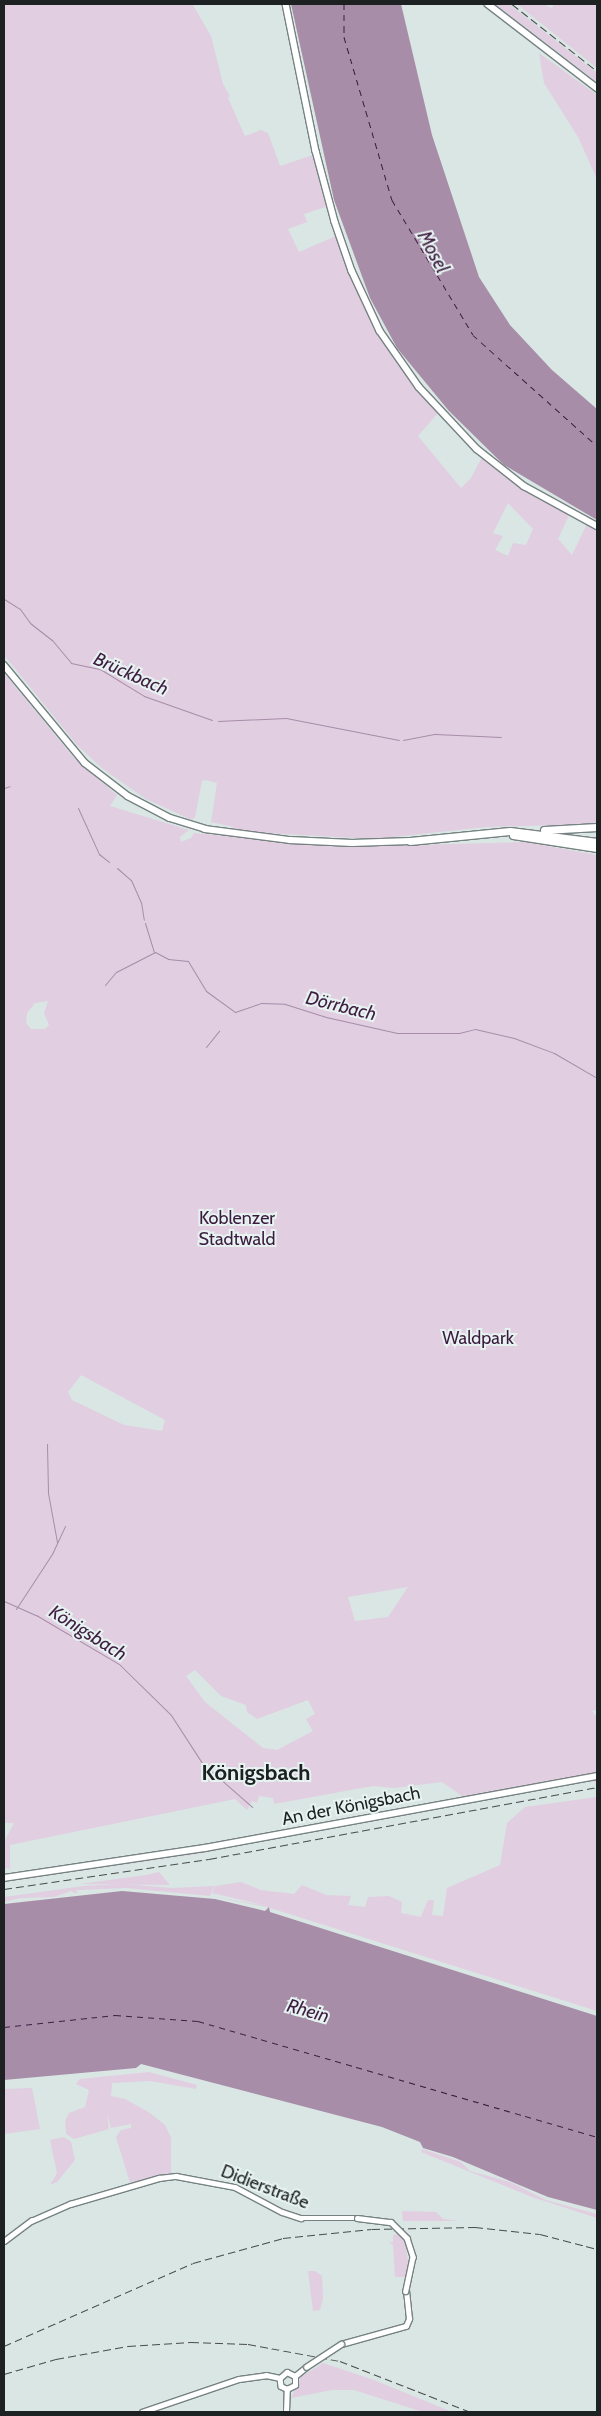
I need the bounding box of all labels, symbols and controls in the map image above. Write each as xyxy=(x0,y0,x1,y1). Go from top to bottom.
water label: Mosel xyxy=(413,227,453,277)
water label: Brückbach xyxy=(90,647,172,701)
water label: Dörrbach xyxy=(303,986,379,1026)
park label: Koblenzer Stadtwald xyxy=(199,1208,275,1250)
park label: Waldpark xyxy=(442,1327,514,1349)
water label: Königsbach xyxy=(45,1600,131,1666)
district label: Königsbach xyxy=(202,1760,310,1786)
street label: An der Königsbach xyxy=(280,1782,422,1830)
water label: Rhein xyxy=(284,1994,332,2028)
street label: Didierstraße xyxy=(218,2160,312,2214)

